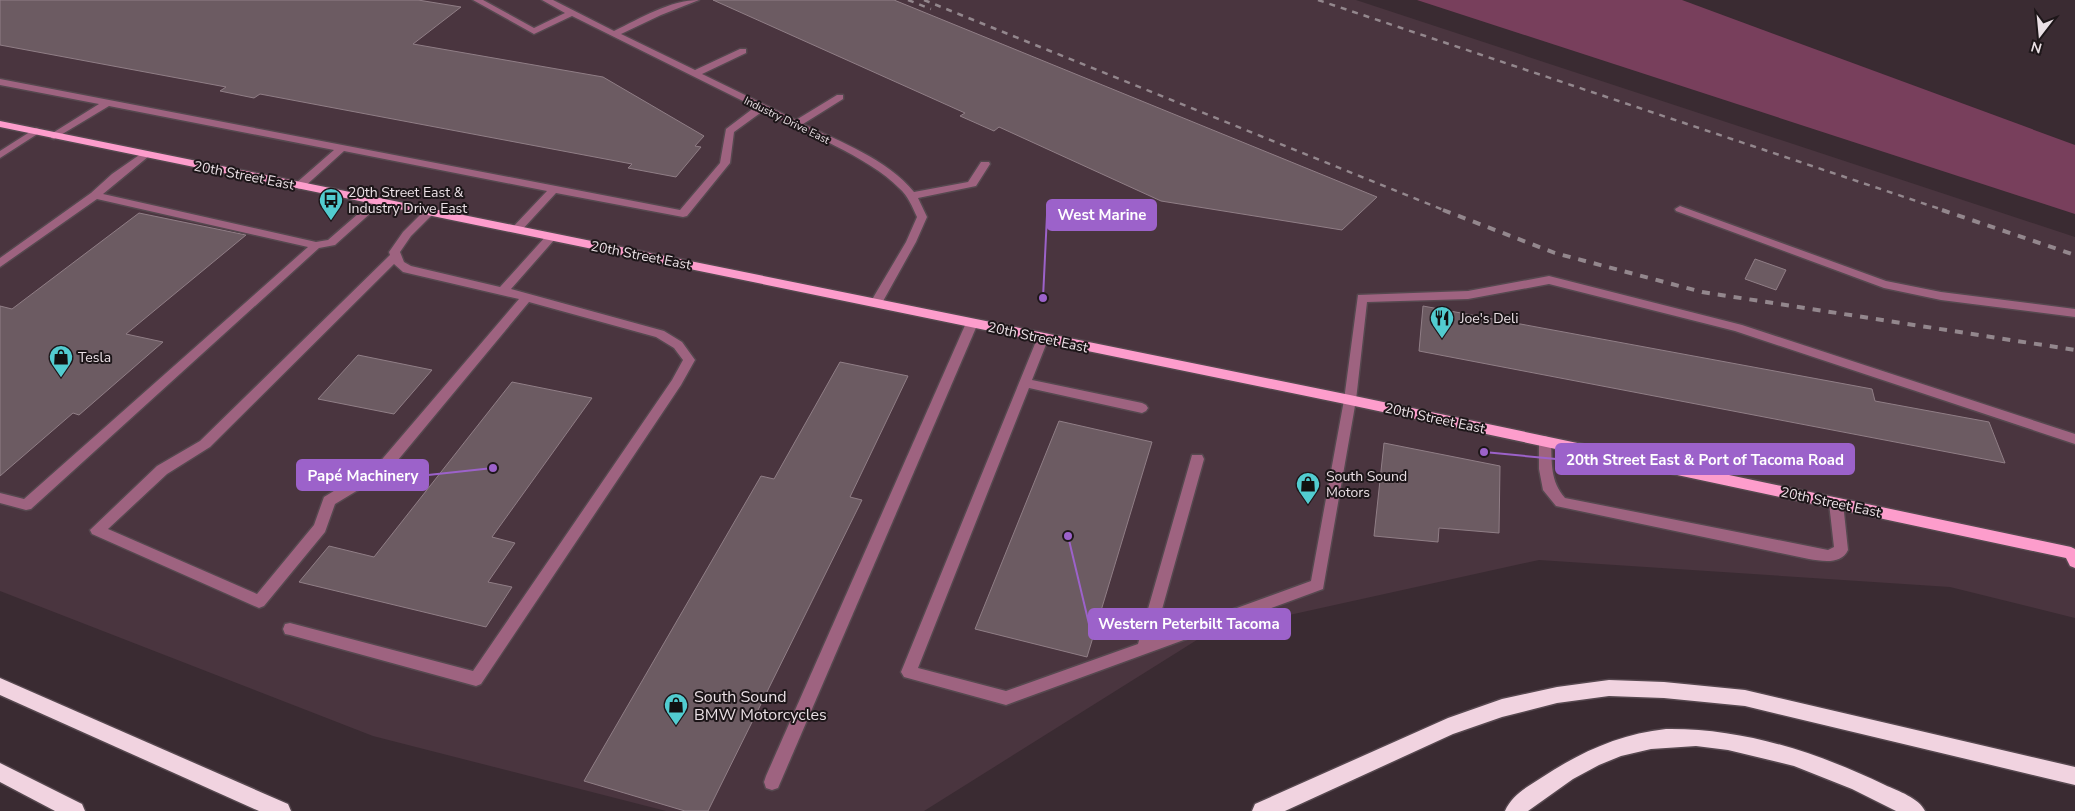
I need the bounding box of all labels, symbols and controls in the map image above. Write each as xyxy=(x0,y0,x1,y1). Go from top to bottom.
north arrow xyxy=(2015,10,2065,60)
text: N xyxy=(2029,36,2044,58)
street label: Industry Drive East xyxy=(741,93,832,148)
street label: 20th Street East xyxy=(192,156,296,195)
place label: 20th Street East & Industry Drive East xyxy=(348,183,467,218)
bus stop icon: 20th Street East & Industry Drive East xyxy=(318,187,344,221)
callout: West Marine xyxy=(1047,200,1156,230)
text: West Marine xyxy=(1058,205,1146,225)
street label: 20th Street East xyxy=(589,236,693,275)
restaurant icon: Joe's Deli xyxy=(1429,305,1455,339)
place label: Joe's Deli xyxy=(1459,309,1518,328)
street label: 20th Street East xyxy=(986,318,1090,357)
shop icon: Tesla xyxy=(48,344,74,378)
place label: Tesla xyxy=(78,348,111,367)
street label: 20th Street East xyxy=(1383,399,1487,438)
callout: 20th Street East & Port of Tacoma Road xyxy=(1556,444,1854,474)
text: 20th Street East & Port of Tacoma Road xyxy=(1566,450,1844,470)
callout: Papé Machinery xyxy=(297,460,428,490)
text: Papé Machinery xyxy=(308,466,419,486)
place label: South Sound Motors xyxy=(1326,467,1407,502)
shop icon: South Sound Motors xyxy=(1295,471,1321,505)
street label: 20th Street East xyxy=(1779,483,1883,522)
callout: Western Peterbilt Tacoma xyxy=(1089,609,1290,639)
text: Western Peterbilt Tacoma xyxy=(1098,614,1280,634)
place label: South Sound BMW Motorcycles xyxy=(694,686,827,726)
shop icon: South Sound BMW Motorcycles xyxy=(663,692,689,726)

